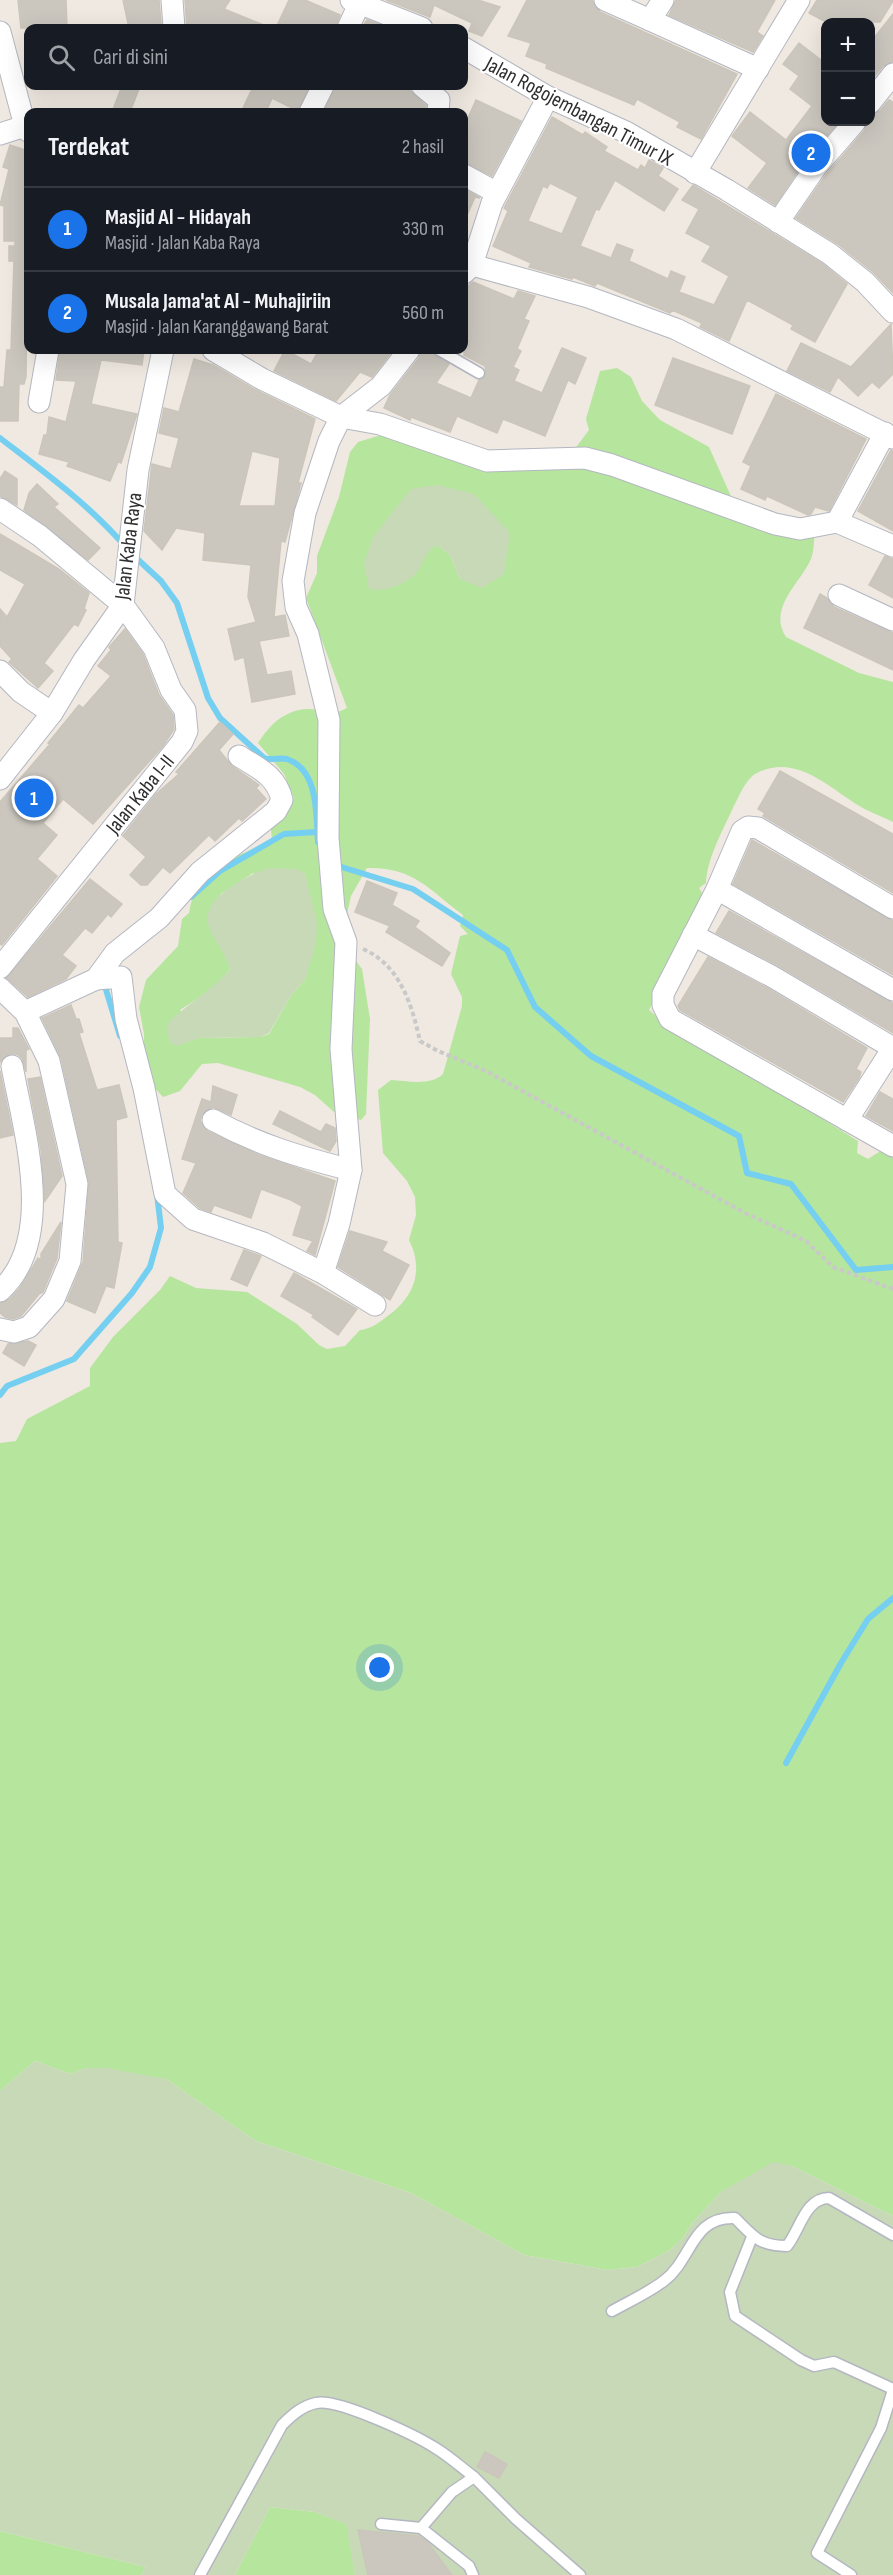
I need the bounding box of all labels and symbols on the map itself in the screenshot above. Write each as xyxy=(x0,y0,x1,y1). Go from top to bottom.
street label: Jalan Rogojembangan Timur IX xyxy=(480,51,677,172)
pin: 2 xyxy=(792,130,830,176)
street label: Jalan Kaba Raya xyxy=(109,491,147,602)
street label: Jalan Kaba I-II xyxy=(100,750,180,840)
pin: 1 xyxy=(15,776,54,820)
your location xyxy=(365,1653,394,1682)

